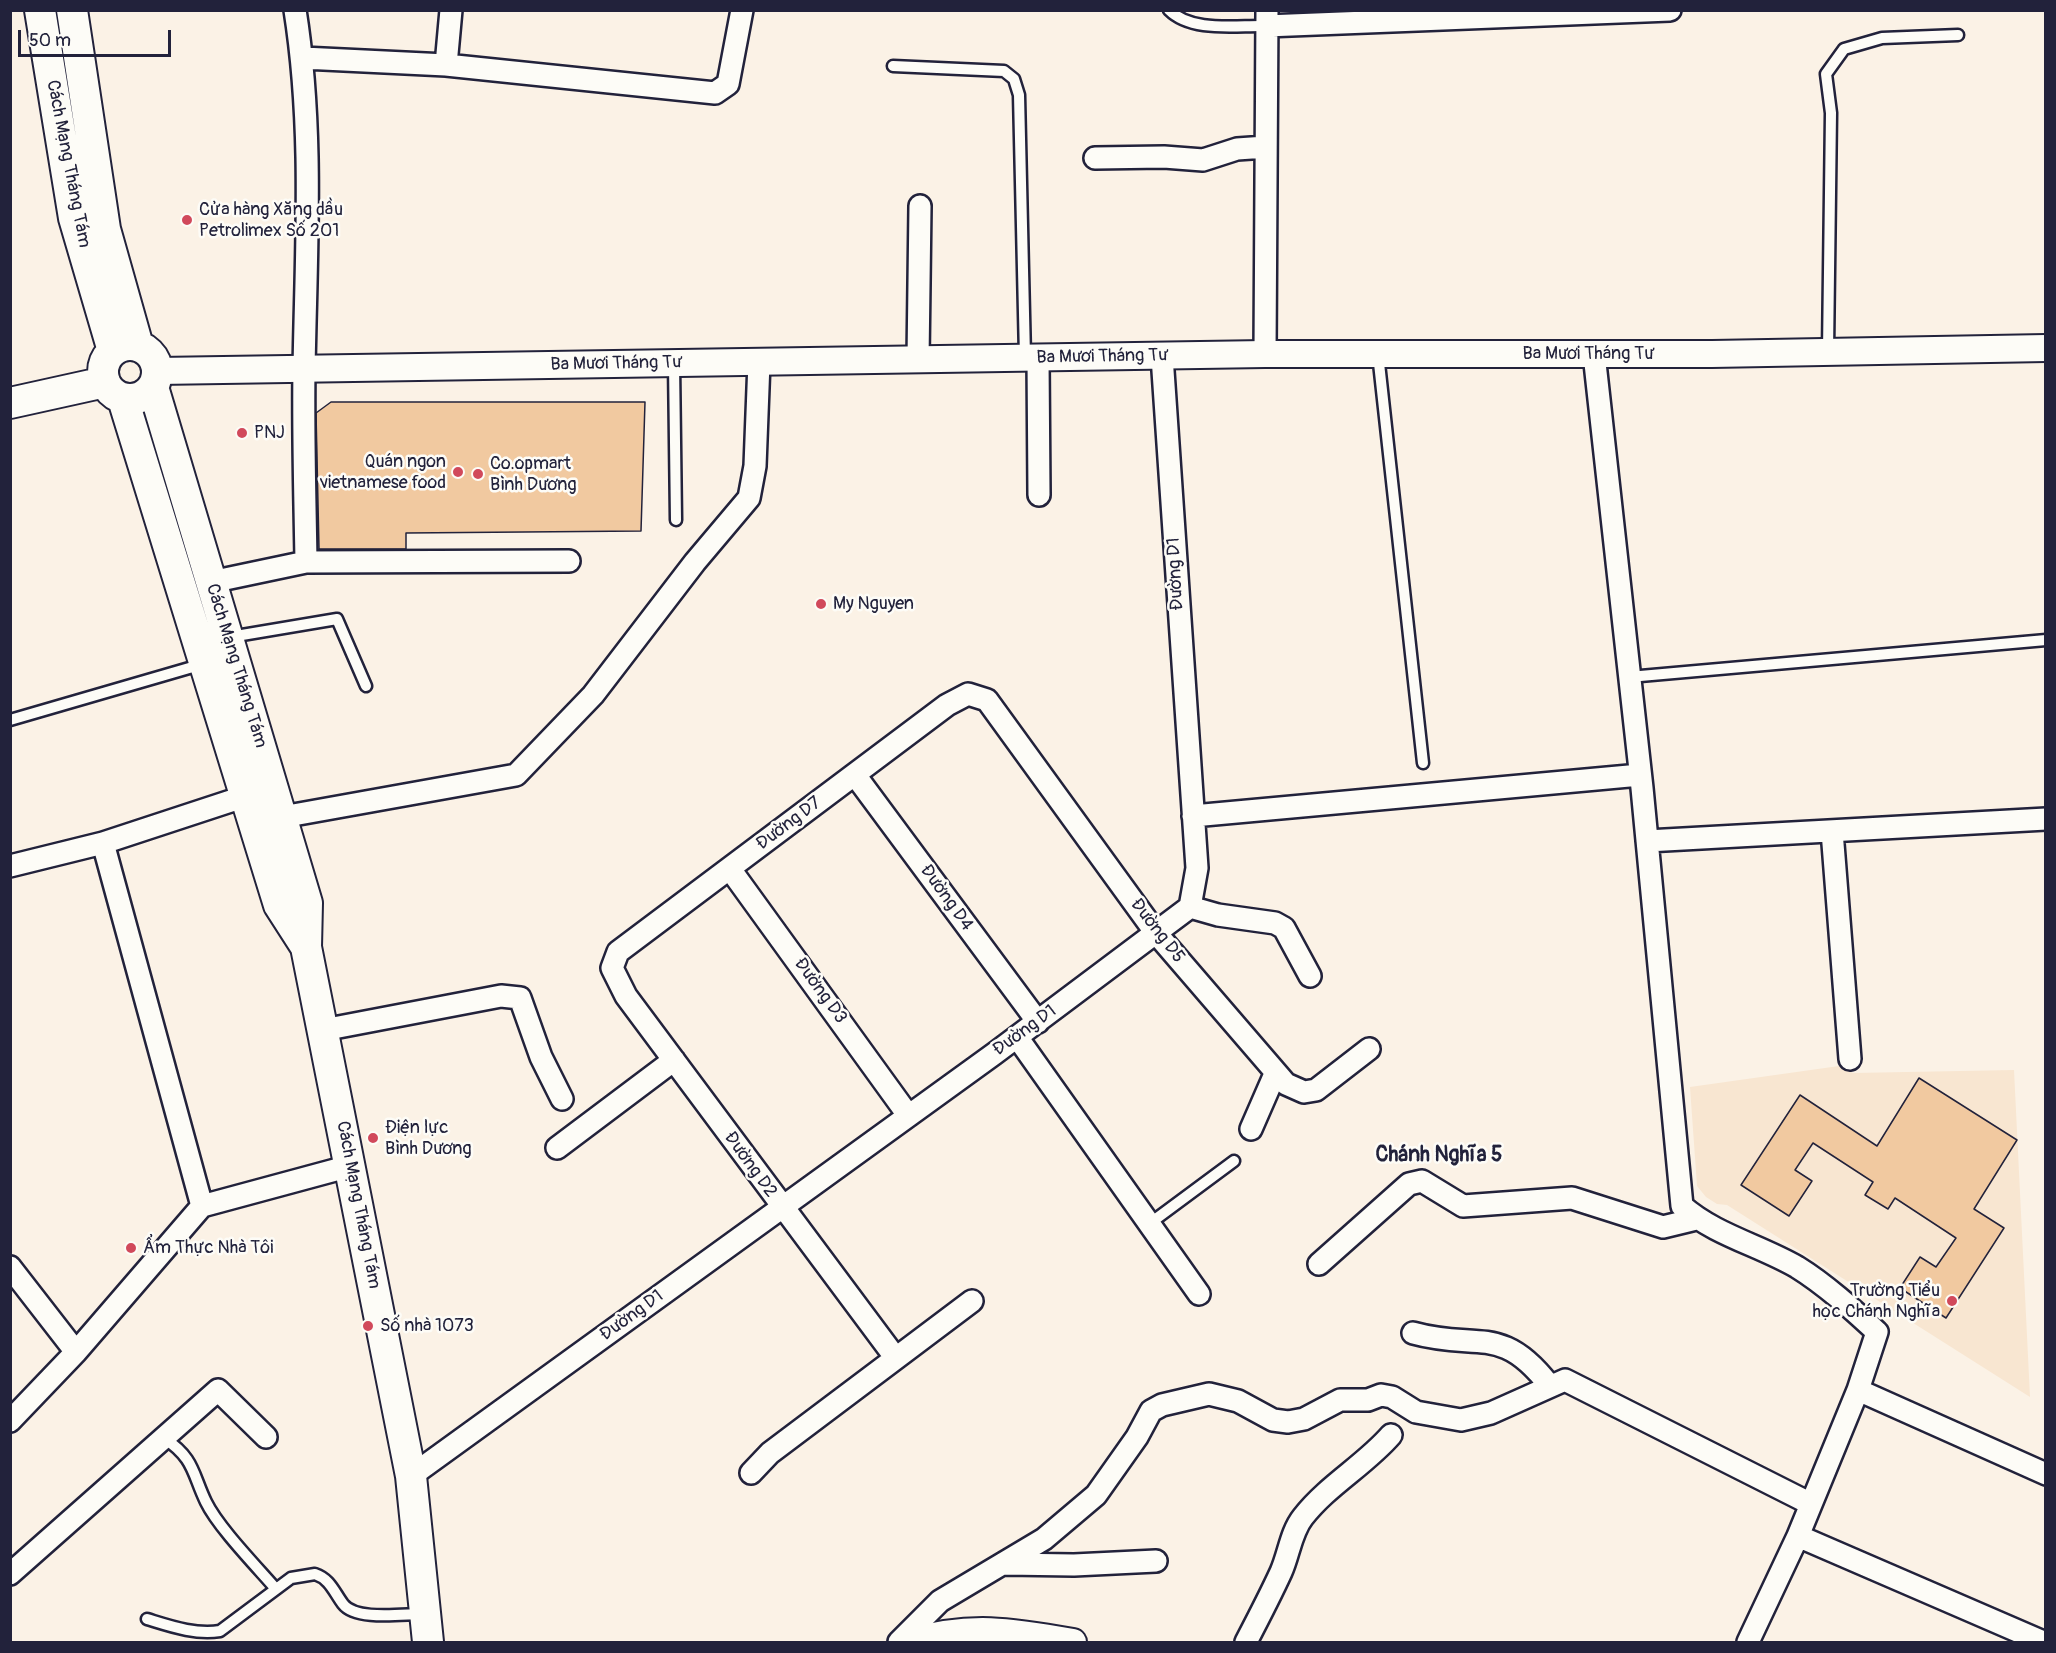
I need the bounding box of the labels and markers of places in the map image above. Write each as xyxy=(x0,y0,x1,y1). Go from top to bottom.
place label: Cửa hàng Xăng dầu Petrolimex Số 201 xyxy=(199,199,343,242)
marker: Cửa hàng Xăng dầu Petrolimex Số 201 xyxy=(180,213,194,227)
place label: PNJ xyxy=(254,422,285,444)
marker: PNJ xyxy=(235,426,249,440)
place label: Quán ngon vietnamese food xyxy=(320,451,446,494)
place label: Co.opmart Bình Dương xyxy=(490,453,577,496)
marker: Quán ngon vietnamese food xyxy=(451,465,465,479)
marker: Co.opmart Bình Dương xyxy=(471,467,485,481)
place label: My Nguyen xyxy=(833,593,914,615)
marker: My Nguyen xyxy=(814,597,828,611)
place label: Điện lực Bình Dương xyxy=(385,1117,472,1160)
marker: Điện lực Bình Dương xyxy=(366,1131,380,1145)
place label: Ẩm Thực Nhà Tôi xyxy=(143,1237,273,1259)
marker: Ẩm Thực Nhà Tôi xyxy=(124,1241,138,1255)
place label: Trường Tiểu học Chánh Nghĩa xyxy=(1813,1280,1940,1322)
marker: Trường Tiểu học Chánh Nghĩa xyxy=(1945,1294,1959,1308)
place label: Số nhà 1073 xyxy=(380,1315,474,1337)
marker: Số nhà 1073 xyxy=(361,1319,375,1333)

